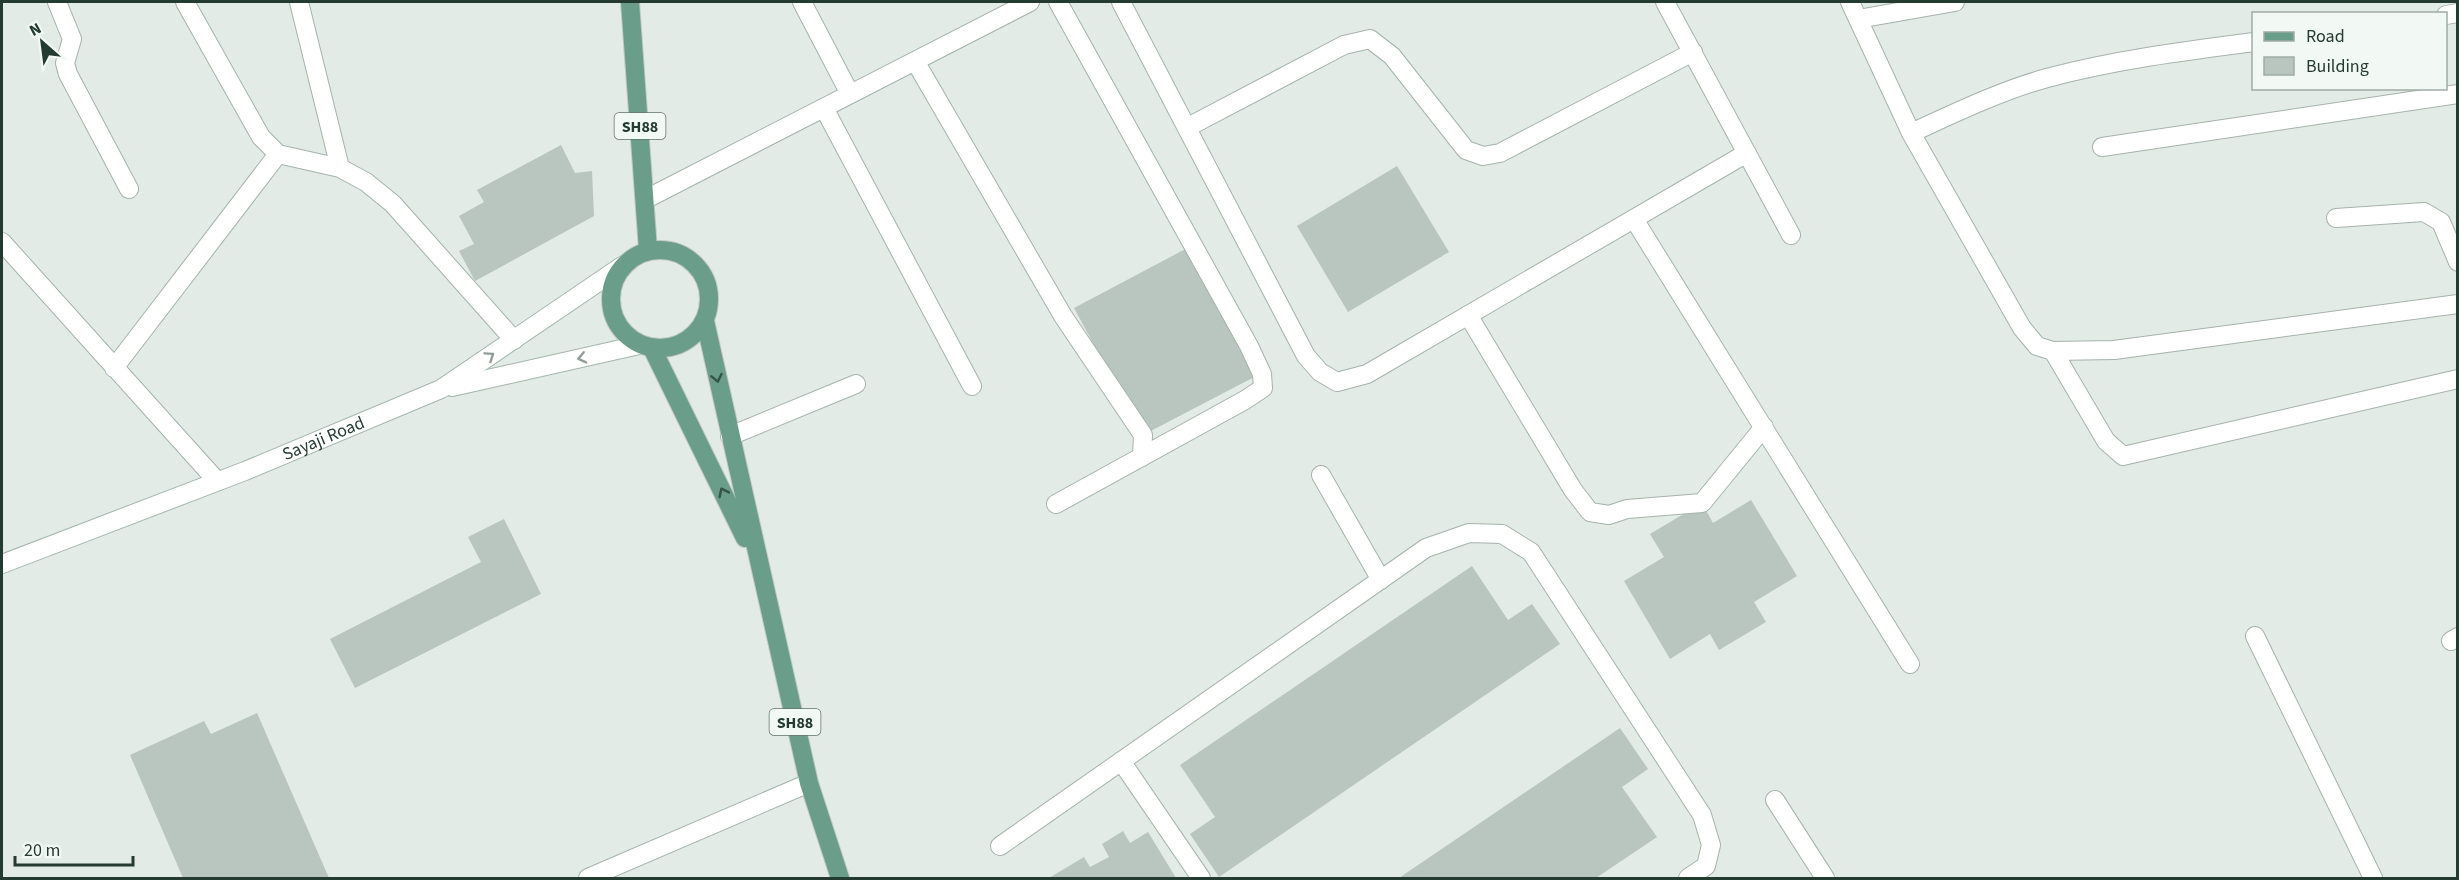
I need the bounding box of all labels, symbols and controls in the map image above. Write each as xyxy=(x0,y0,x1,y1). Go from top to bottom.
north arrow xyxy=(12,12,72,72)
legend xyxy=(2252,12,2447,90)
text: N xyxy=(26,17,45,42)
text: Road xyxy=(2306,24,2345,49)
text: Building xyxy=(2306,54,2369,79)
road number: SH88 xyxy=(614,113,666,139)
one-way arrow xyxy=(577,350,587,363)
one-way arrow xyxy=(483,352,494,363)
one-way arrow xyxy=(710,372,723,382)
street label: Sayaji Road xyxy=(278,410,368,467)
one-way arrow xyxy=(718,488,730,499)
road number: SH88 xyxy=(770,709,820,735)
scale bar xyxy=(15,829,134,867)
text: 20 m xyxy=(24,838,60,863)

